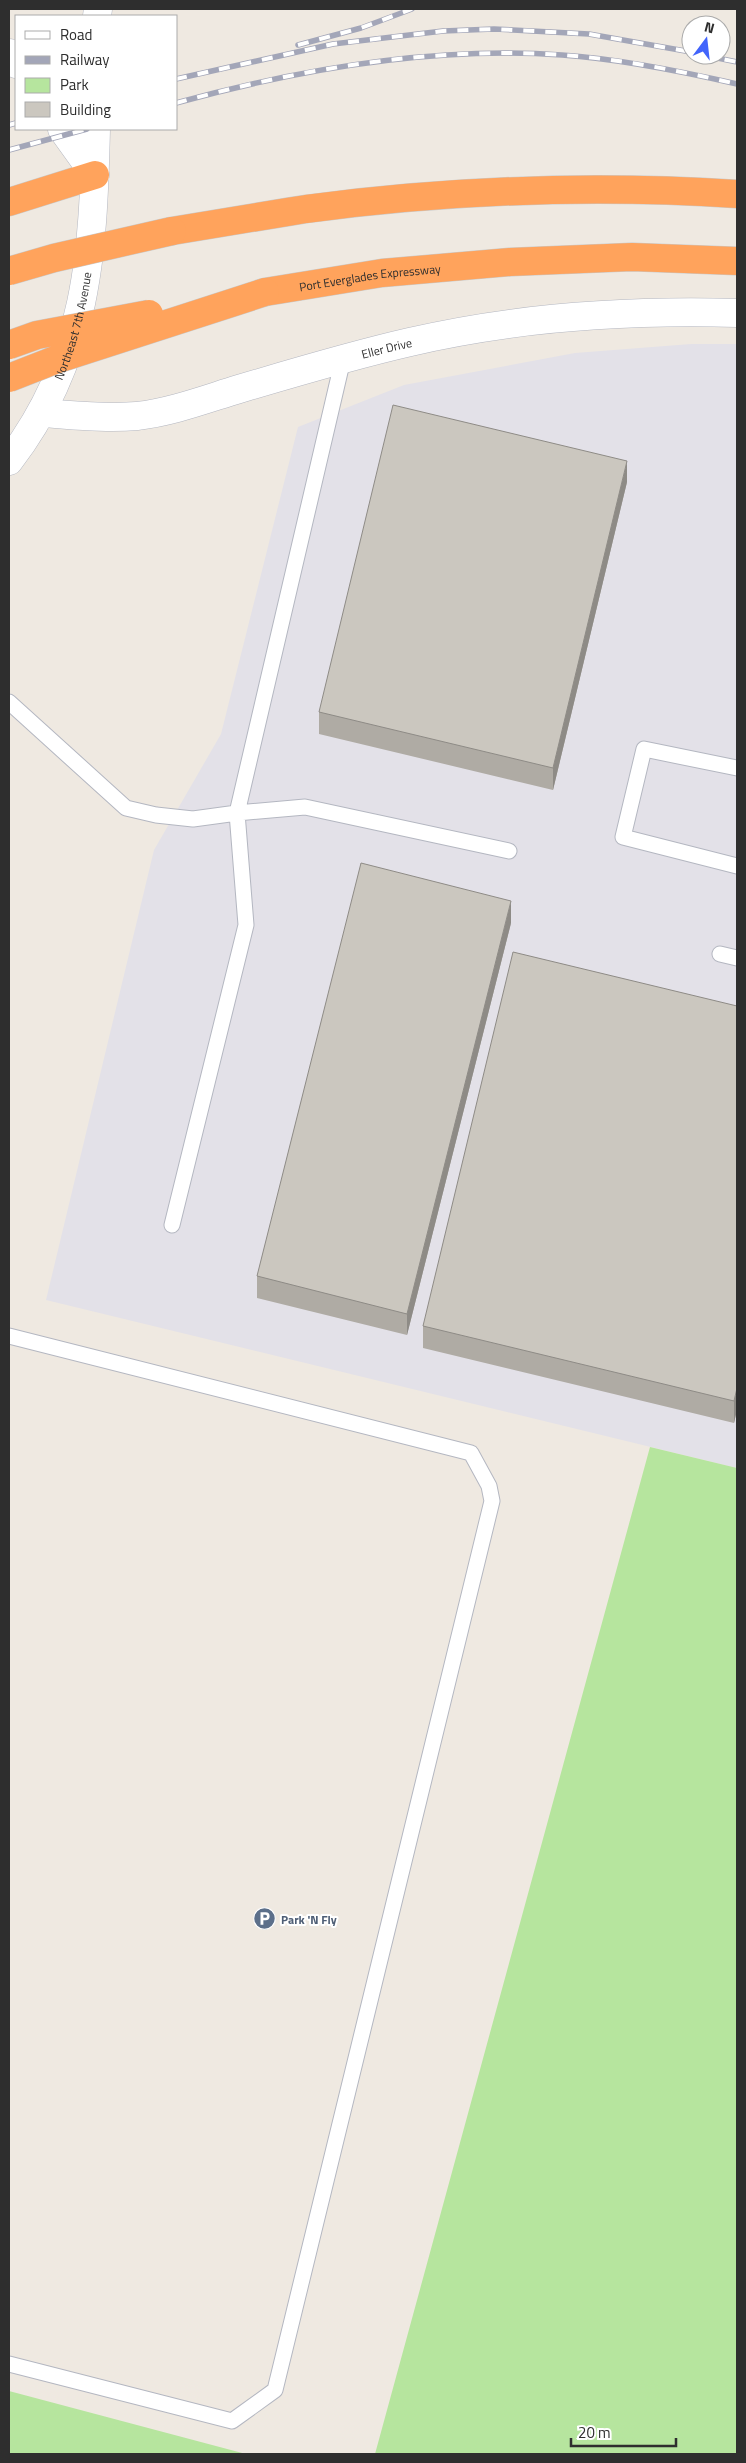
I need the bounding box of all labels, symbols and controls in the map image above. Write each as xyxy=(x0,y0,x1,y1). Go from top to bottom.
legend xyxy=(15,15,178,130)
north arrow xyxy=(681,15,731,65)
text: N xyxy=(702,16,717,38)
text: Road xyxy=(60,23,92,46)
text: Railway xyxy=(60,48,110,71)
text: Park xyxy=(60,73,89,96)
text: Building xyxy=(60,98,111,121)
street label: Port Everglades Expressway xyxy=(298,258,442,296)
street label: Northeast 7th Avenue xyxy=(49,271,96,383)
street label: Eller Drive xyxy=(359,332,414,363)
parking icon: Park 'N Fly xyxy=(253,1907,277,1931)
place label: Park 'N Fly xyxy=(281,1910,337,1929)
scale bar xyxy=(571,2416,676,2448)
text: 20 m xyxy=(578,2421,611,2444)

